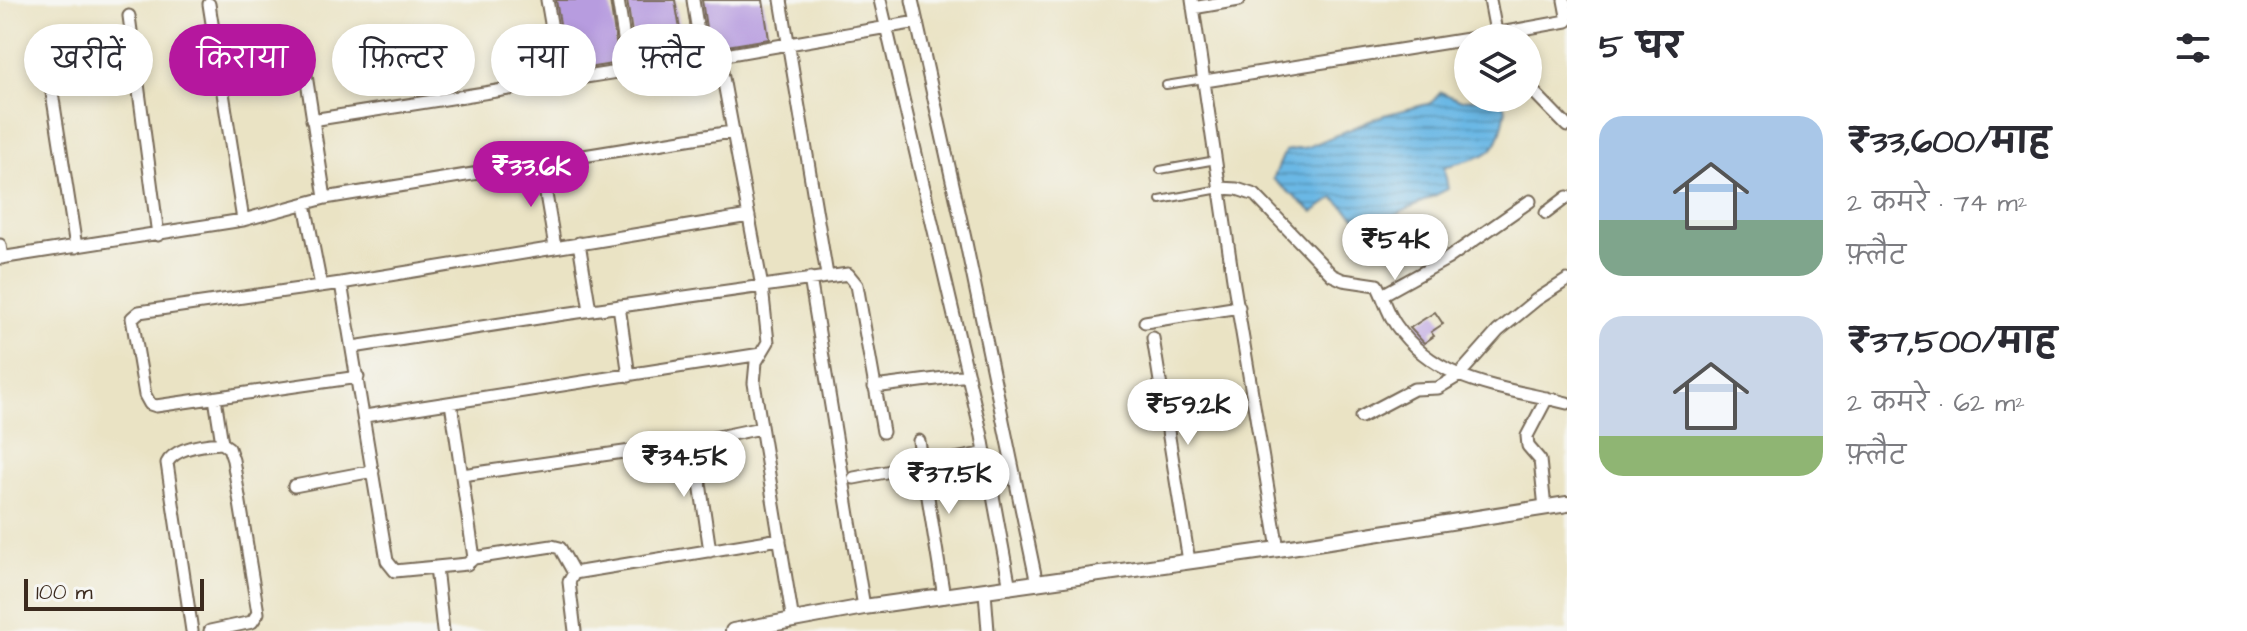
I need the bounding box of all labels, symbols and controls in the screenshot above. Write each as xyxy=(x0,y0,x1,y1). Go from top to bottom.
text: 5 घर xyxy=(1599,23,1682,71)
chip: खरीदें xyxy=(24,24,153,96)
chip: किराया xyxy=(169,24,316,96)
chip: फ़िल्टर xyxy=(332,24,475,96)
chip: नया xyxy=(491,24,596,96)
chip: फ़्लैट xyxy=(612,24,732,96)
map controls xyxy=(1454,24,1542,112)
button: layers xyxy=(1454,24,1542,112)
icon: filters xyxy=(2171,26,2215,70)
text: ₹33,600/माह xyxy=(1847,118,2050,166)
pin: ₹33.6K xyxy=(466,141,596,209)
icon: home xyxy=(1663,148,1759,244)
text: ₹33.6K xyxy=(491,149,571,185)
text: 2 कमरे · 74 m² xyxy=(1847,185,2028,221)
pin: ₹54K xyxy=(1348,214,1442,282)
text: ₹54K xyxy=(1360,222,1430,258)
text: फ़्लैट xyxy=(1847,238,1906,274)
text: ₹37,500/माह xyxy=(1847,318,2057,366)
icon: home xyxy=(1663,348,1759,444)
pin: ₹59.2K xyxy=(1123,379,1253,447)
text: 2 कमरे · 62 m² xyxy=(1847,385,2025,421)
text: ₹59.2K xyxy=(1145,387,1231,423)
pin: ₹34.5K xyxy=(619,431,749,499)
text: फ़्लैट xyxy=(1847,438,1906,474)
text: ₹34.5K xyxy=(641,439,727,475)
pin: ₹37.5K xyxy=(884,448,1014,516)
text: ₹37.5K xyxy=(907,456,991,492)
scale bar xyxy=(24,575,204,611)
text: 100 m xyxy=(36,577,93,608)

